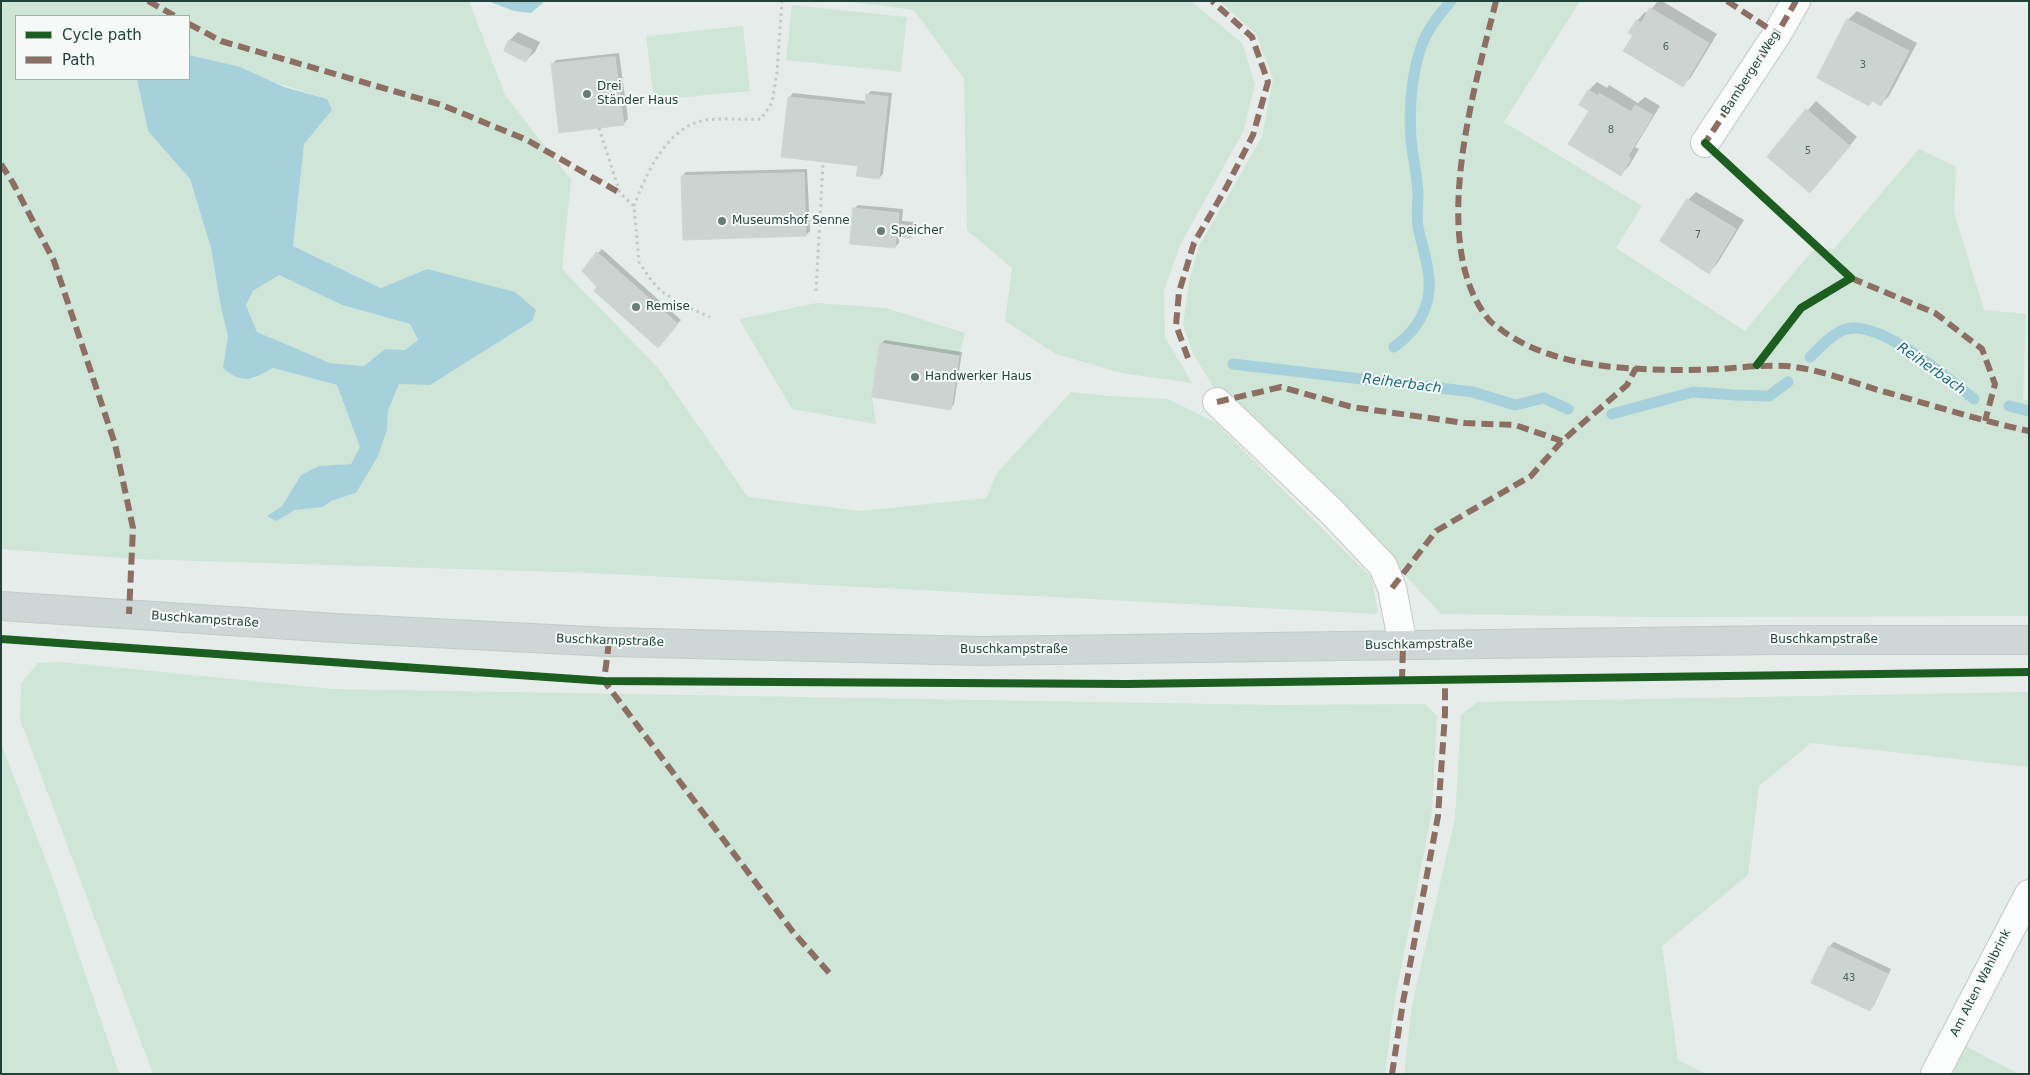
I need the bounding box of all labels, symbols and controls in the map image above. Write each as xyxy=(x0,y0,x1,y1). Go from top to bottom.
legend xyxy=(15,15,190,80)
text: Cycle path xyxy=(62,26,142,44)
street label: Bamberger Weg xyxy=(1719,28,1783,118)
house number: 6 xyxy=(1663,41,1669,53)
text: Path xyxy=(62,51,95,69)
house number: 3 xyxy=(1860,59,1866,71)
place label: Drei Ständer Haus xyxy=(597,80,678,108)
marker: Drei Ständer Haus xyxy=(581,88,593,100)
house number: 8 xyxy=(1608,124,1614,136)
house number: 5 xyxy=(1805,145,1811,157)
place label: Museumshof Senne xyxy=(732,214,850,228)
marker: Museumshof Senne xyxy=(716,215,728,227)
place label: Speicher xyxy=(891,224,943,238)
marker: Speicher xyxy=(875,225,887,237)
house number: 7 xyxy=(1695,229,1701,241)
place label: Remise xyxy=(646,300,690,314)
marker: Remise xyxy=(630,301,642,313)
water label: Reiherbach xyxy=(1894,339,1968,399)
place label: Handwerker Haus xyxy=(925,370,1032,384)
marker: Handwerker Haus xyxy=(909,371,921,383)
water label: Reiherbach xyxy=(1362,371,1442,397)
street label: Buschkampstraße xyxy=(151,609,259,631)
street label: Buschkampstraße xyxy=(556,632,664,650)
street label: Buschkampstraße xyxy=(1770,633,1878,647)
street label: Buschkampstraße xyxy=(1365,637,1473,653)
street label: Buschkampstraße xyxy=(960,643,1068,657)
street label: Am Alten Wahlbrink xyxy=(1948,927,2014,1039)
house number: 43 xyxy=(1843,972,1855,984)

